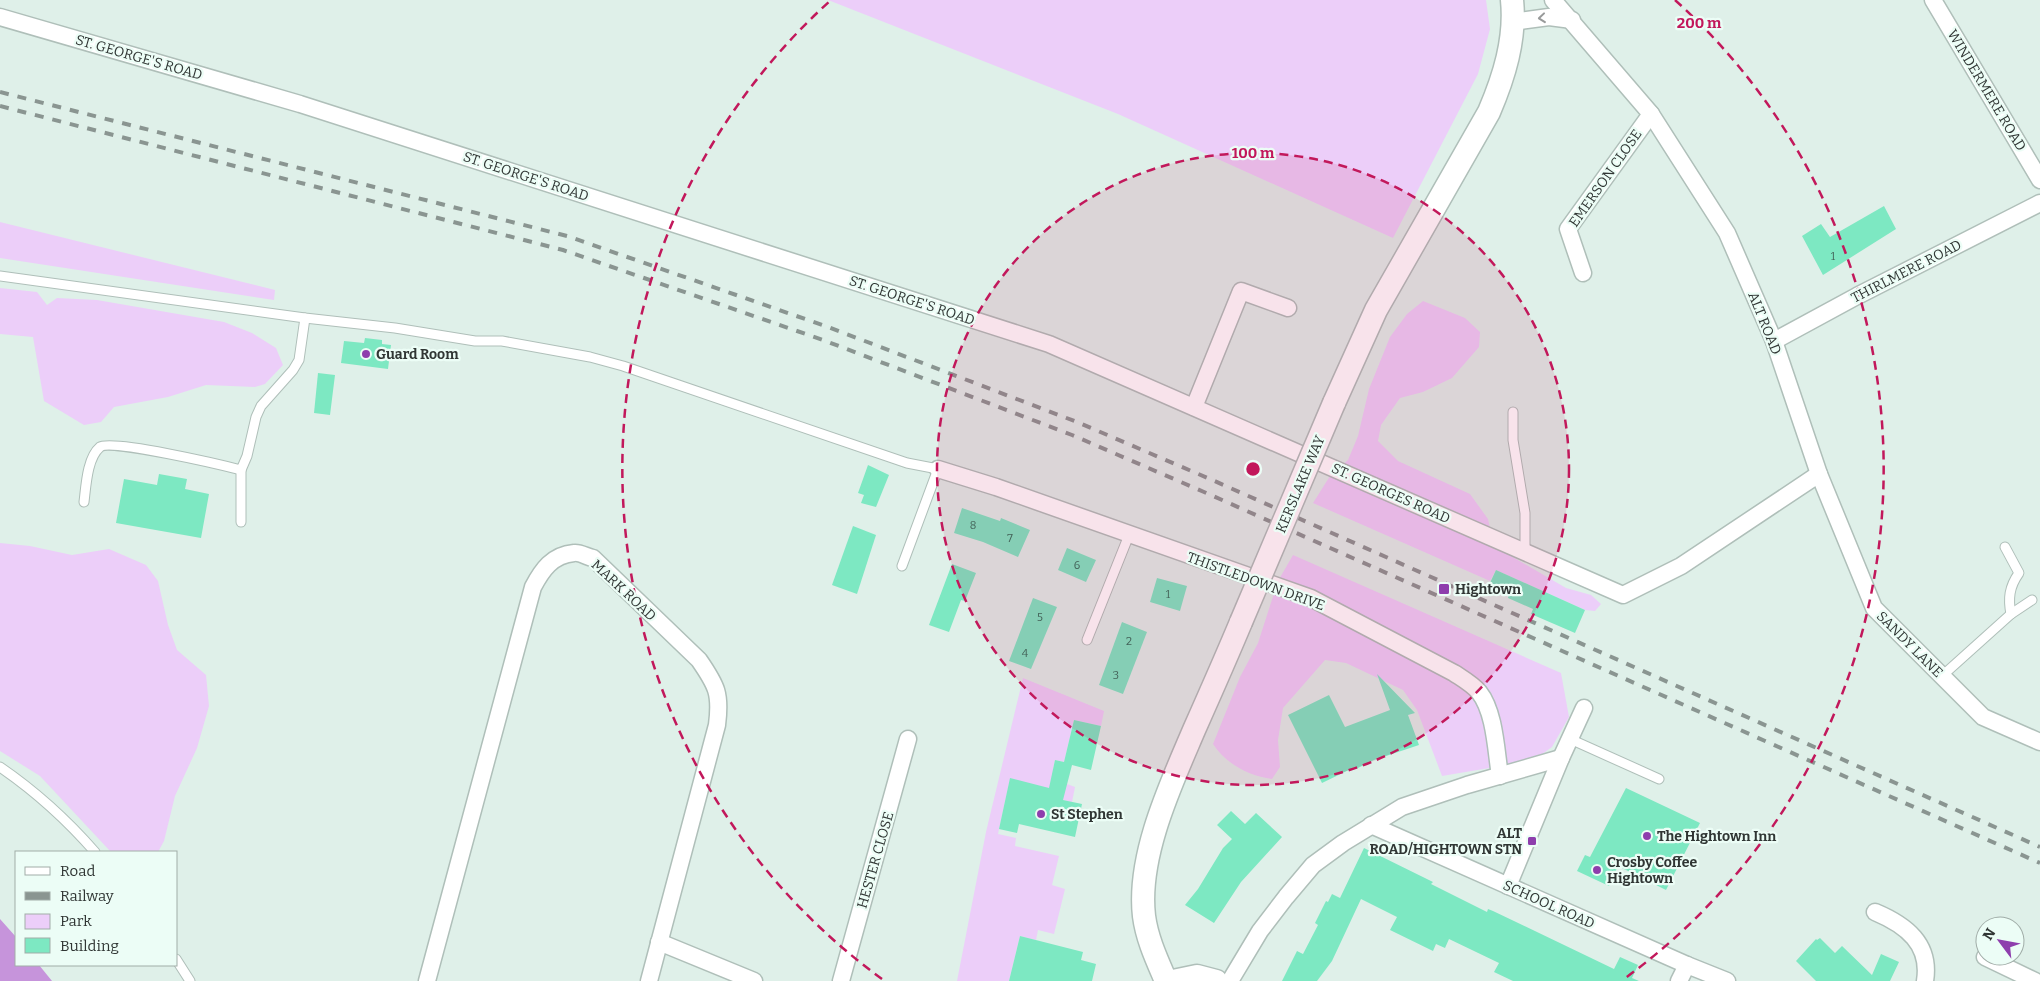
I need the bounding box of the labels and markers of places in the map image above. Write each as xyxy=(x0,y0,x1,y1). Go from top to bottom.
place label: Guard Room xyxy=(376,346,459,363)
marker: Guard Room xyxy=(360,348,372,360)
centre of rings xyxy=(1244,460,1262,478)
place label: Hightown xyxy=(1455,581,1521,598)
marker: Hightown xyxy=(1437,582,1451,596)
place label: St Stephen xyxy=(1051,806,1123,823)
marker: St Stephen xyxy=(1035,808,1047,820)
place label: ALT ROAD/HIGHTOWN STN xyxy=(1369,825,1522,858)
place label: The Hightown Inn xyxy=(1657,828,1776,845)
marker: The Hightown Inn xyxy=(1641,830,1653,842)
marker: ALT ROAD/HIGHTOWN STN xyxy=(1526,835,1538,847)
place label: Crosby Coffee Hightown xyxy=(1607,854,1697,887)
marker: Crosby Coffee Hightown xyxy=(1591,864,1603,876)

